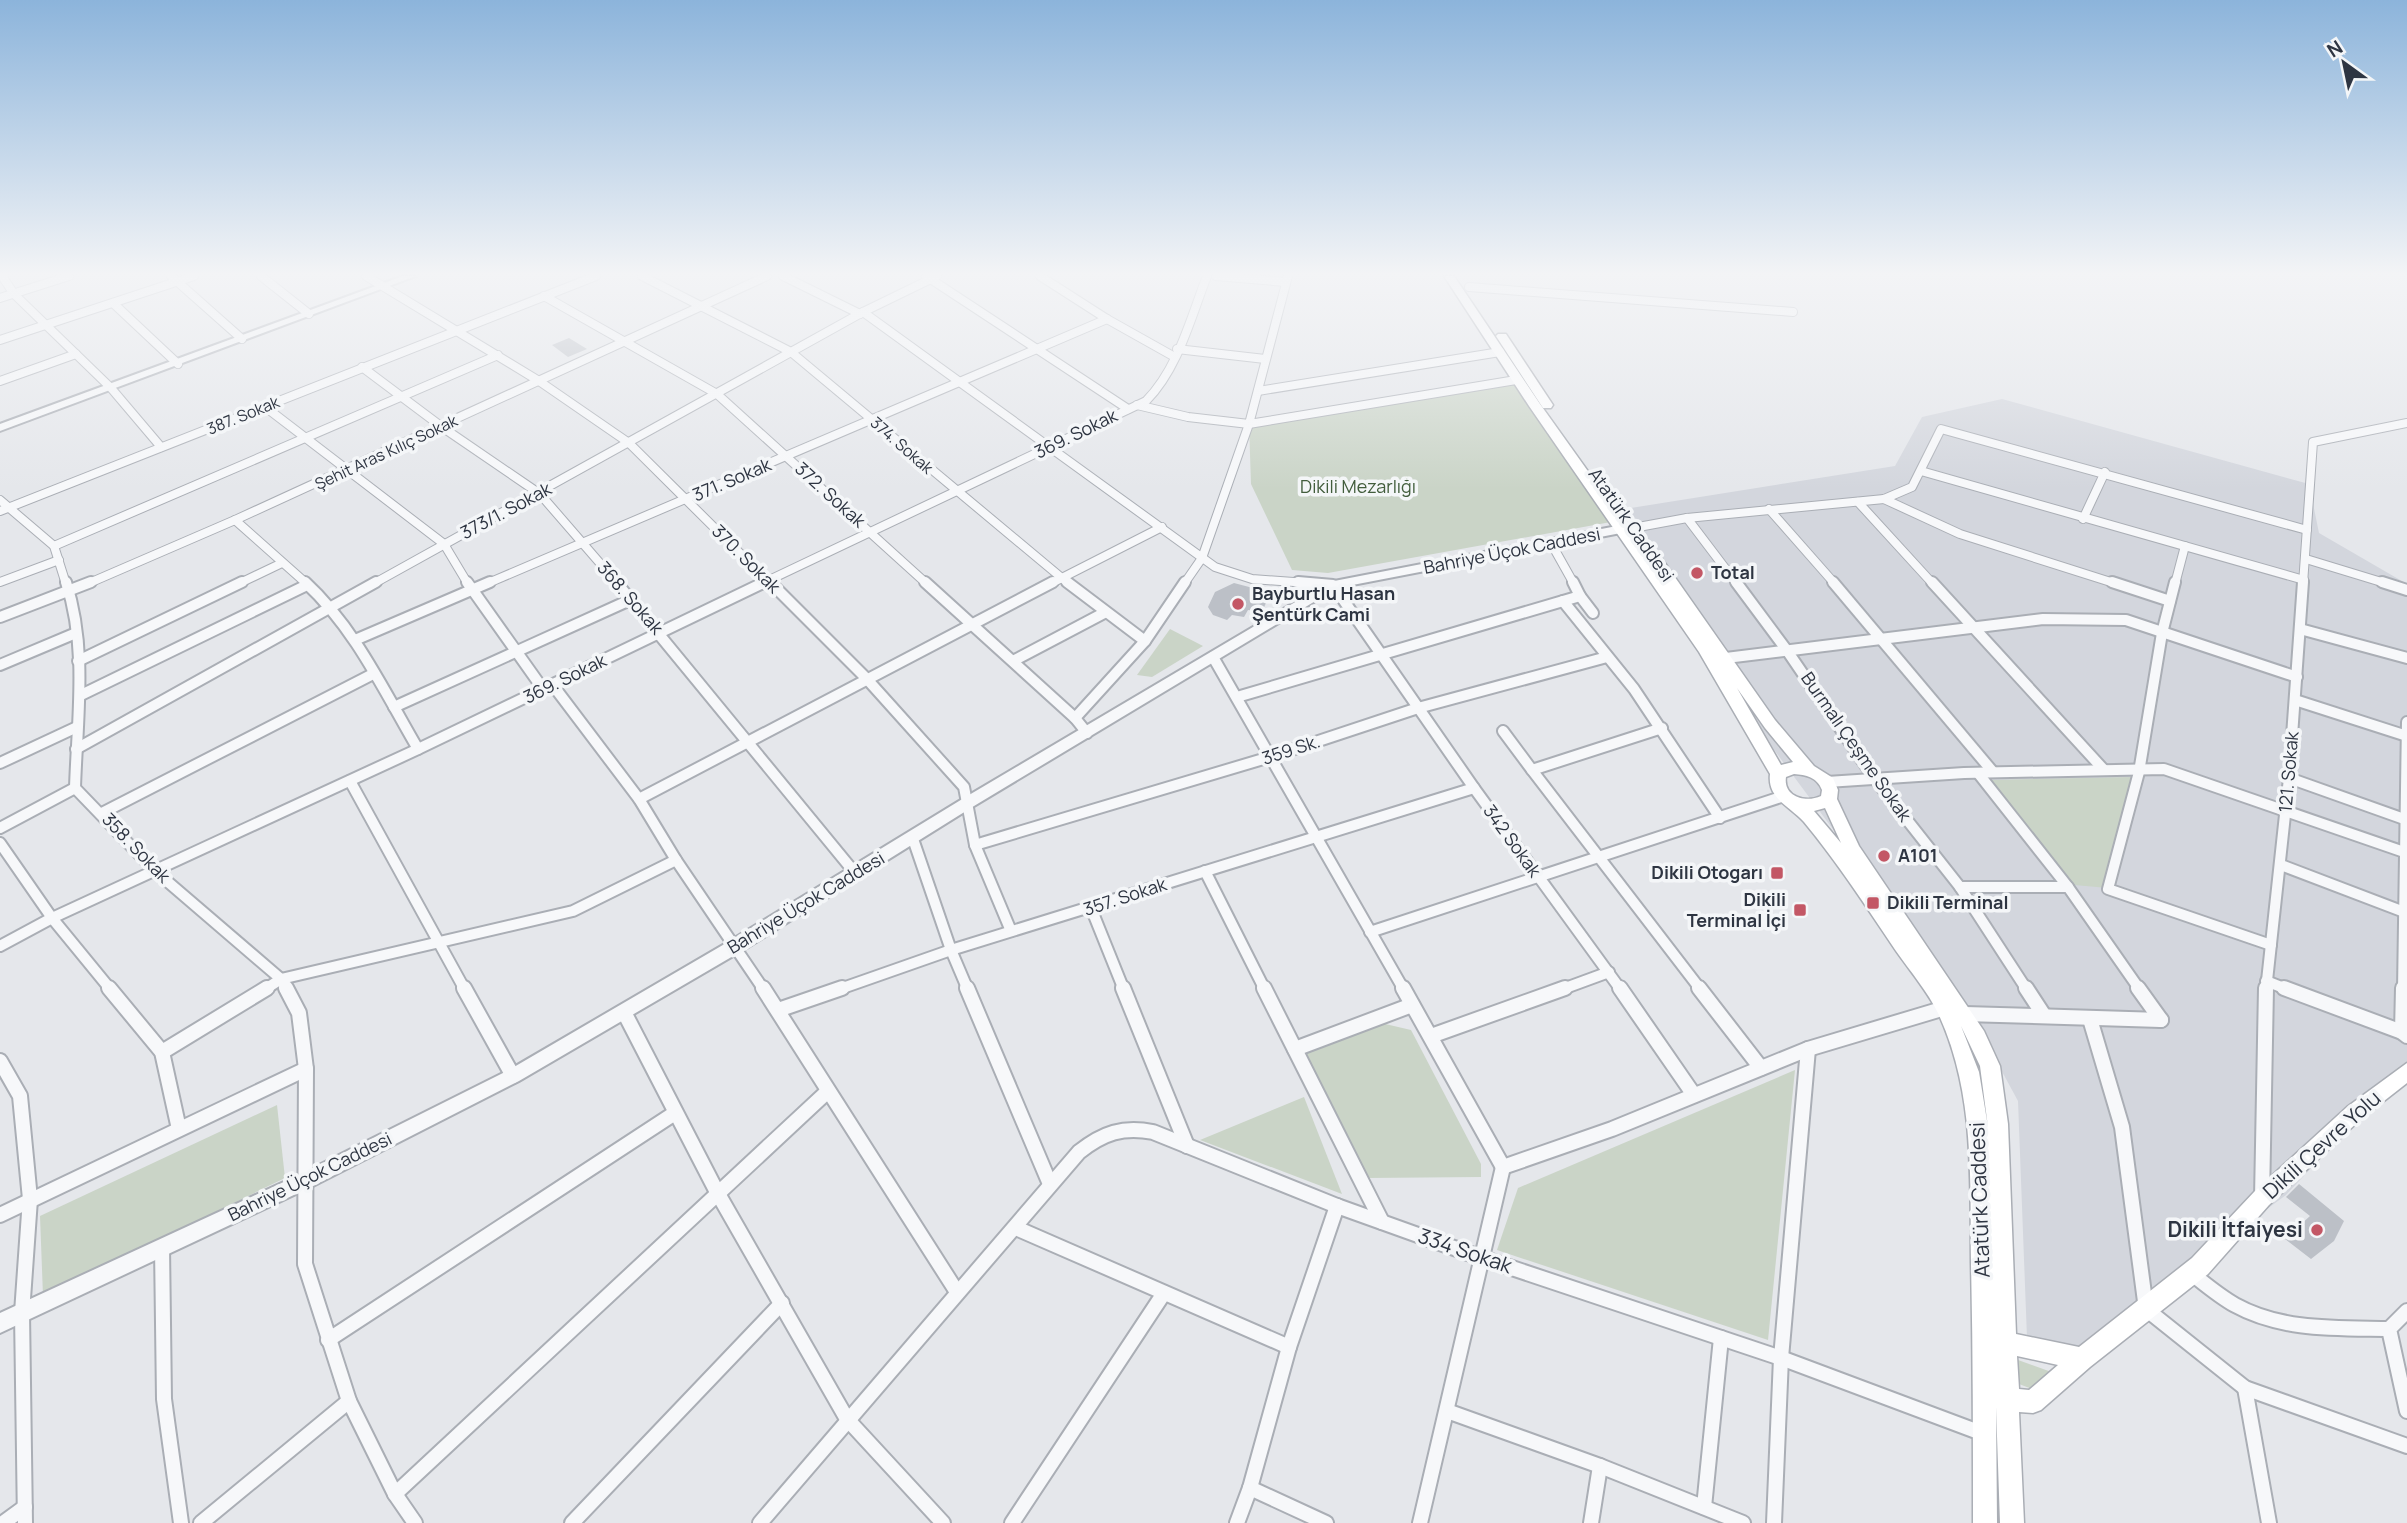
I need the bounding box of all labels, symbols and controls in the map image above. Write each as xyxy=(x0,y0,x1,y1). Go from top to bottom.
north arrow xyxy=(2309,28,2379,98)
text: N xyxy=(2322,34,2348,63)
street label: 387. Sokak xyxy=(203,390,284,440)
street label: 369. Sokak xyxy=(1030,402,1122,464)
street label: Şehit Aras Kılıç Sokak xyxy=(311,409,462,495)
street label: 374. Sokak xyxy=(866,412,939,479)
street label: 371. Sokak xyxy=(689,451,776,506)
street label: 372. Sokak xyxy=(790,456,872,533)
street label: Atatürk Caddesi xyxy=(1584,463,1680,586)
park label: Dikili Mezarlığı xyxy=(1300,474,1416,498)
street label: 373/1. Sokak xyxy=(456,476,556,544)
street label: 370. Sokak xyxy=(707,519,787,599)
street label: Bahriye Üçok Caddesi xyxy=(1421,521,1602,579)
street label: 368. Sokak xyxy=(592,556,670,640)
place label: Total xyxy=(1711,560,1755,584)
marker: Total xyxy=(1689,565,1705,581)
place label: Bayburtlu Hasan Şentürk Cami xyxy=(1252,581,1395,626)
marker: Bayburtlu Hasan Şentürk Cami xyxy=(1230,596,1246,612)
street label: 369. Sokak xyxy=(519,647,611,709)
street label: Burmalı Çeşme Sokak xyxy=(1796,667,1918,827)
street label: 359 Sk. xyxy=(1259,728,1323,770)
street label: 121. Sokak xyxy=(2273,729,2304,813)
street label: 342 Sokak xyxy=(1478,799,1548,882)
street label: 358. Sokak xyxy=(97,807,177,888)
place label: A101 xyxy=(1898,843,1938,867)
street label: Bahriye Üçok Caddesi xyxy=(722,846,889,959)
marker: A101 xyxy=(1876,848,1892,864)
place label: Dikili Otogarı xyxy=(1651,860,1763,884)
marker: Dikili Otogarı xyxy=(1769,865,1785,881)
street label: 357. Sokak xyxy=(1080,871,1170,921)
place label: Dikili Terminal İçi xyxy=(1687,887,1786,932)
place label: Dikili Terminal xyxy=(1887,890,2009,914)
marker: Dikili Terminal xyxy=(1865,895,1881,911)
marker: Dikili Terminal İçi xyxy=(1792,902,1808,918)
street label: Dikili Çevre Yolu xyxy=(2256,1084,2386,1205)
street label: Atatürk Caddesi xyxy=(1962,1122,1996,1278)
street label: Bahriye Üçok Caddesi xyxy=(224,1126,396,1226)
place label: Dikili İtfaiyesi xyxy=(2167,1215,2303,1243)
street label: 334 Sokak xyxy=(1415,1221,1517,1279)
marker: Dikili İtfaiyesi xyxy=(2309,1222,2325,1238)

